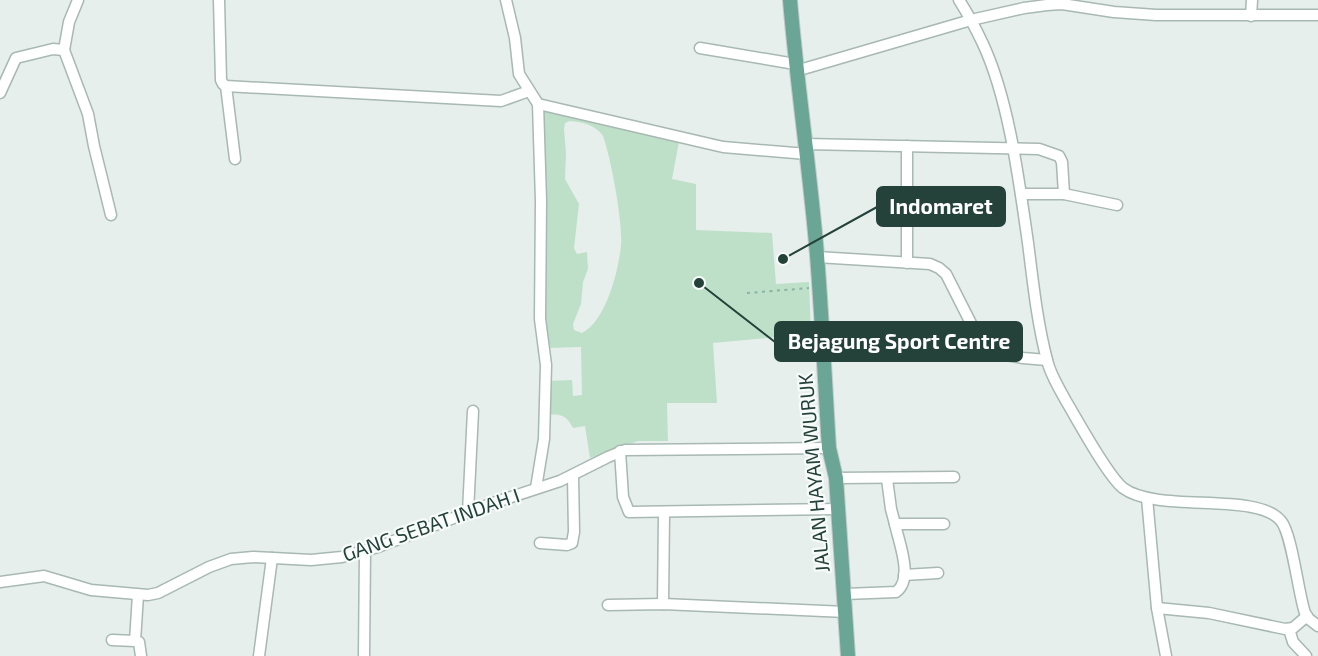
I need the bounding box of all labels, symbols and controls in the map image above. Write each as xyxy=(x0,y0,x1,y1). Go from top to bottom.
callout: Indomaret xyxy=(877,187,1005,226)
text: Indomaret xyxy=(889,193,993,218)
callout: Bejagung Sport Centre xyxy=(775,322,1022,361)
text: Bejagung Sport Centre xyxy=(788,328,1010,353)
street label: JALAN HAYAM WURUK xyxy=(792,372,834,574)
street label: GANG SEBAT INDAH I xyxy=(339,482,522,566)

